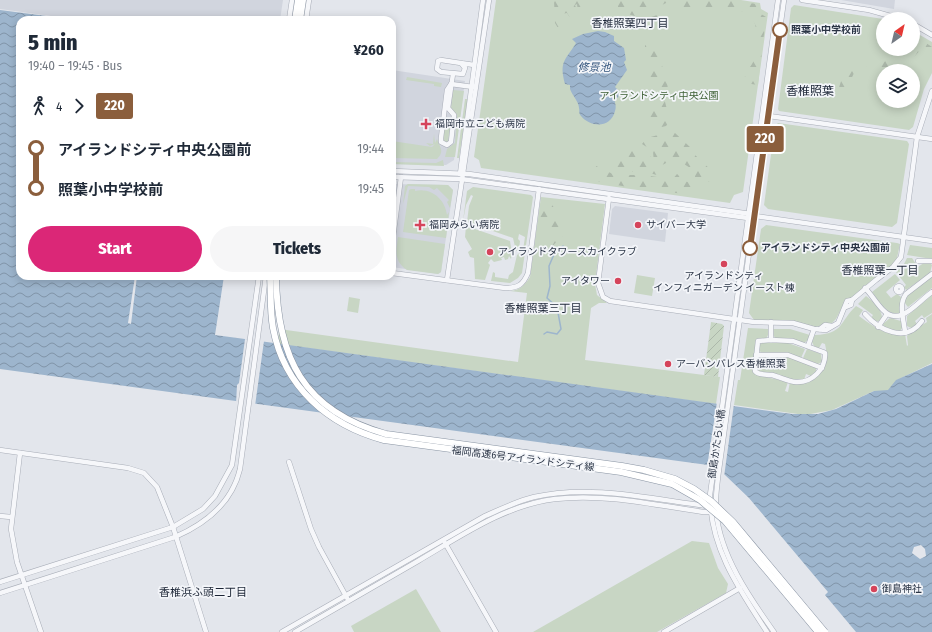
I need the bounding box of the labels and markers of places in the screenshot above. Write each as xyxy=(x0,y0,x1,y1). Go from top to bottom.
marker: 照葉小中学校前 xyxy=(772,22,788,38)
place label: 照葉小中学校前 xyxy=(791,24,861,36)
marker: 福岡市立こども病院 xyxy=(420,118,432,130)
place label: 福岡市立こども病院 xyxy=(435,118,525,130)
marker: 福岡みらい病院 xyxy=(414,219,426,231)
place label: 福岡みらい病院 xyxy=(429,219,499,231)
place label: サイバー大学 xyxy=(646,219,706,231)
marker: サイバー大学 xyxy=(633,220,643,230)
marker: アイランドシティ中央公園前 xyxy=(742,240,758,256)
place label: アイランドシティ中央公園前 xyxy=(761,242,890,254)
place label: アイランドタワースカイクラブ xyxy=(498,246,637,258)
marker: アイランドタワースカイクラブ xyxy=(485,247,495,257)
marker: アイランドシティ インフィニガーデン イースト棟 xyxy=(719,259,729,269)
place label: アイランドシティ インフィニガーデン イースト棟 xyxy=(653,270,795,294)
place label: アイタワー xyxy=(561,275,610,287)
marker: アイタワー xyxy=(613,276,623,286)
place label: アーバンパレス香椎照葉 xyxy=(676,358,786,370)
marker: アーバンパレス香椎照葉 xyxy=(663,359,673,369)
place label: 御島神社 xyxy=(882,583,922,595)
marker: 御島神社 xyxy=(869,584,879,594)

